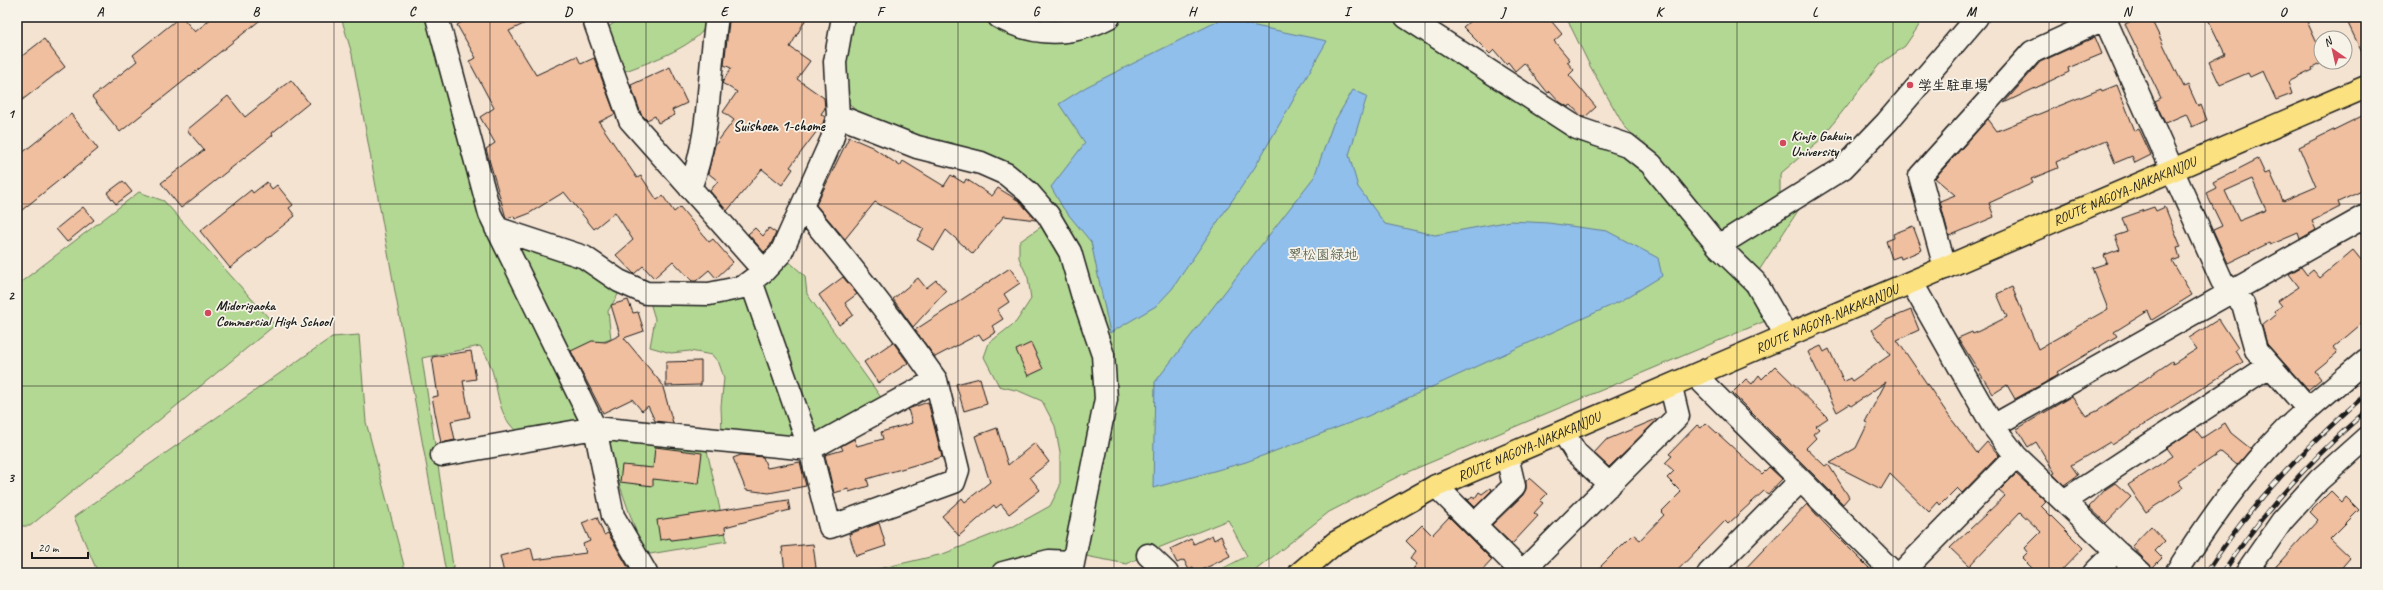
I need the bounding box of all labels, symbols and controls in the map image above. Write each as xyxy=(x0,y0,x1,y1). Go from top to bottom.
text: A xyxy=(97,4,105,20)
text: B xyxy=(253,4,261,20)
text: C xyxy=(409,4,417,20)
text: D xyxy=(564,4,573,20)
text: E xyxy=(721,4,730,20)
text: F xyxy=(877,4,886,20)
text: G xyxy=(1033,4,1041,20)
text: H xyxy=(1188,4,1198,20)
text: I xyxy=(1344,4,1353,20)
text: J xyxy=(1500,4,1507,20)
text: K xyxy=(1656,4,1666,20)
text: L xyxy=(1812,4,1819,20)
text: M xyxy=(1966,4,1977,20)
text: N xyxy=(2123,4,2134,20)
text: O xyxy=(2280,4,2289,20)
north arrow xyxy=(2313,30,2353,70)
text: N xyxy=(2321,33,2336,49)
place label: 学生駐車場 xyxy=(1918,77,1988,94)
marker: 学生駐車場 xyxy=(1905,80,1915,90)
text: 1 xyxy=(8,106,16,122)
district label: Suishoen 1-chome xyxy=(733,117,826,136)
place label: Kinjo Gakuin University xyxy=(1791,127,1852,160)
marker: Kinjo Gakuin University xyxy=(1778,138,1788,148)
street label: ROUTE NAGOYA-NAKAKANJOU xyxy=(2050,152,2200,229)
park label: 翠松園緑地 xyxy=(1288,246,1358,263)
street label: ROUTE NAGOYA-NAKAKANJOU xyxy=(1752,279,1903,357)
text: 2 xyxy=(8,288,15,304)
place label: Midorigaoka Commercial High School xyxy=(216,297,334,330)
marker: Midorigaoka Commercial High School xyxy=(203,308,213,318)
street label: ROUTE NAGOYA-NAKAKANJOU xyxy=(1455,407,1605,484)
text: 3 xyxy=(8,470,15,486)
scale bar xyxy=(32,534,88,560)
text: 20 m xyxy=(38,540,60,556)

